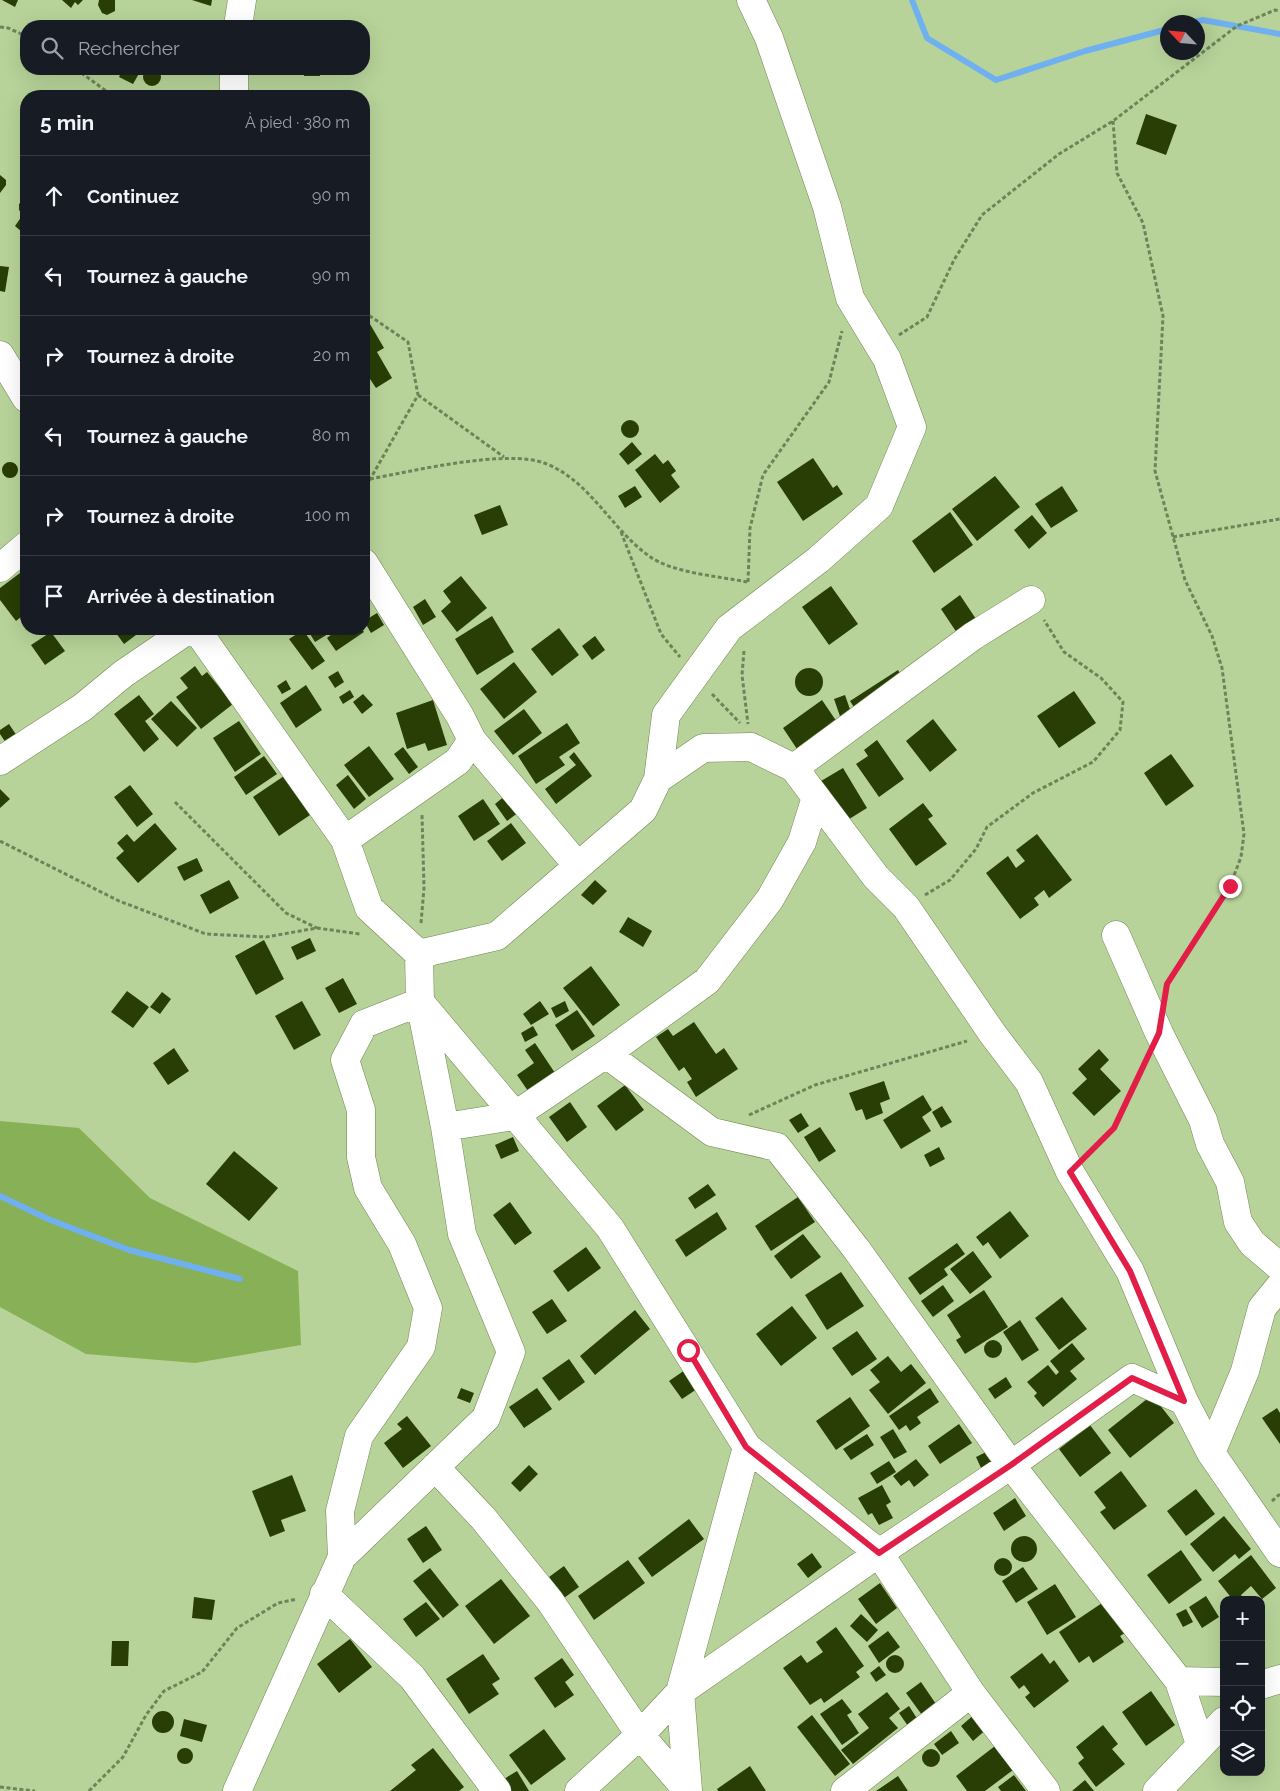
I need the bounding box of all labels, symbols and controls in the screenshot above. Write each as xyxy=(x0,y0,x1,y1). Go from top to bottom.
north arrow xyxy=(1160,15,1205,60)
search box xyxy=(20,20,370,75)
icon: search xyxy=(38,34,66,62)
text: Rechercher xyxy=(78,37,180,59)
text: 5 min xyxy=(40,110,94,135)
text: À pied · 380 m xyxy=(245,113,350,132)
icon: ahead xyxy=(40,182,68,210)
text: Continuez xyxy=(87,185,179,207)
text: 90 m xyxy=(312,186,350,205)
icon: left xyxy=(40,262,68,290)
text: Tournez à gauche xyxy=(87,265,248,287)
text: 90 m xyxy=(312,266,350,285)
icon: right xyxy=(40,342,68,370)
text: Tournez à droite xyxy=(87,345,234,367)
text: 20 m xyxy=(313,346,350,365)
icon: left xyxy=(40,422,68,450)
text: Tournez à gauche xyxy=(87,425,248,447)
text: 80 m xyxy=(312,426,350,445)
icon: right xyxy=(40,502,68,530)
text: Tournez à droite xyxy=(87,505,234,527)
text: 100 m xyxy=(305,506,350,525)
icon: arrive xyxy=(40,582,68,610)
text: Arrivée à destination xyxy=(87,585,275,607)
route end xyxy=(1219,875,1242,898)
route start xyxy=(677,1339,700,1362)
map controls xyxy=(1220,1596,1265,1776)
button: + xyxy=(1220,1596,1265,1641)
button: − xyxy=(1220,1641,1265,1686)
button: locate xyxy=(1220,1686,1265,1731)
button: layers xyxy=(1220,1731,1265,1776)

